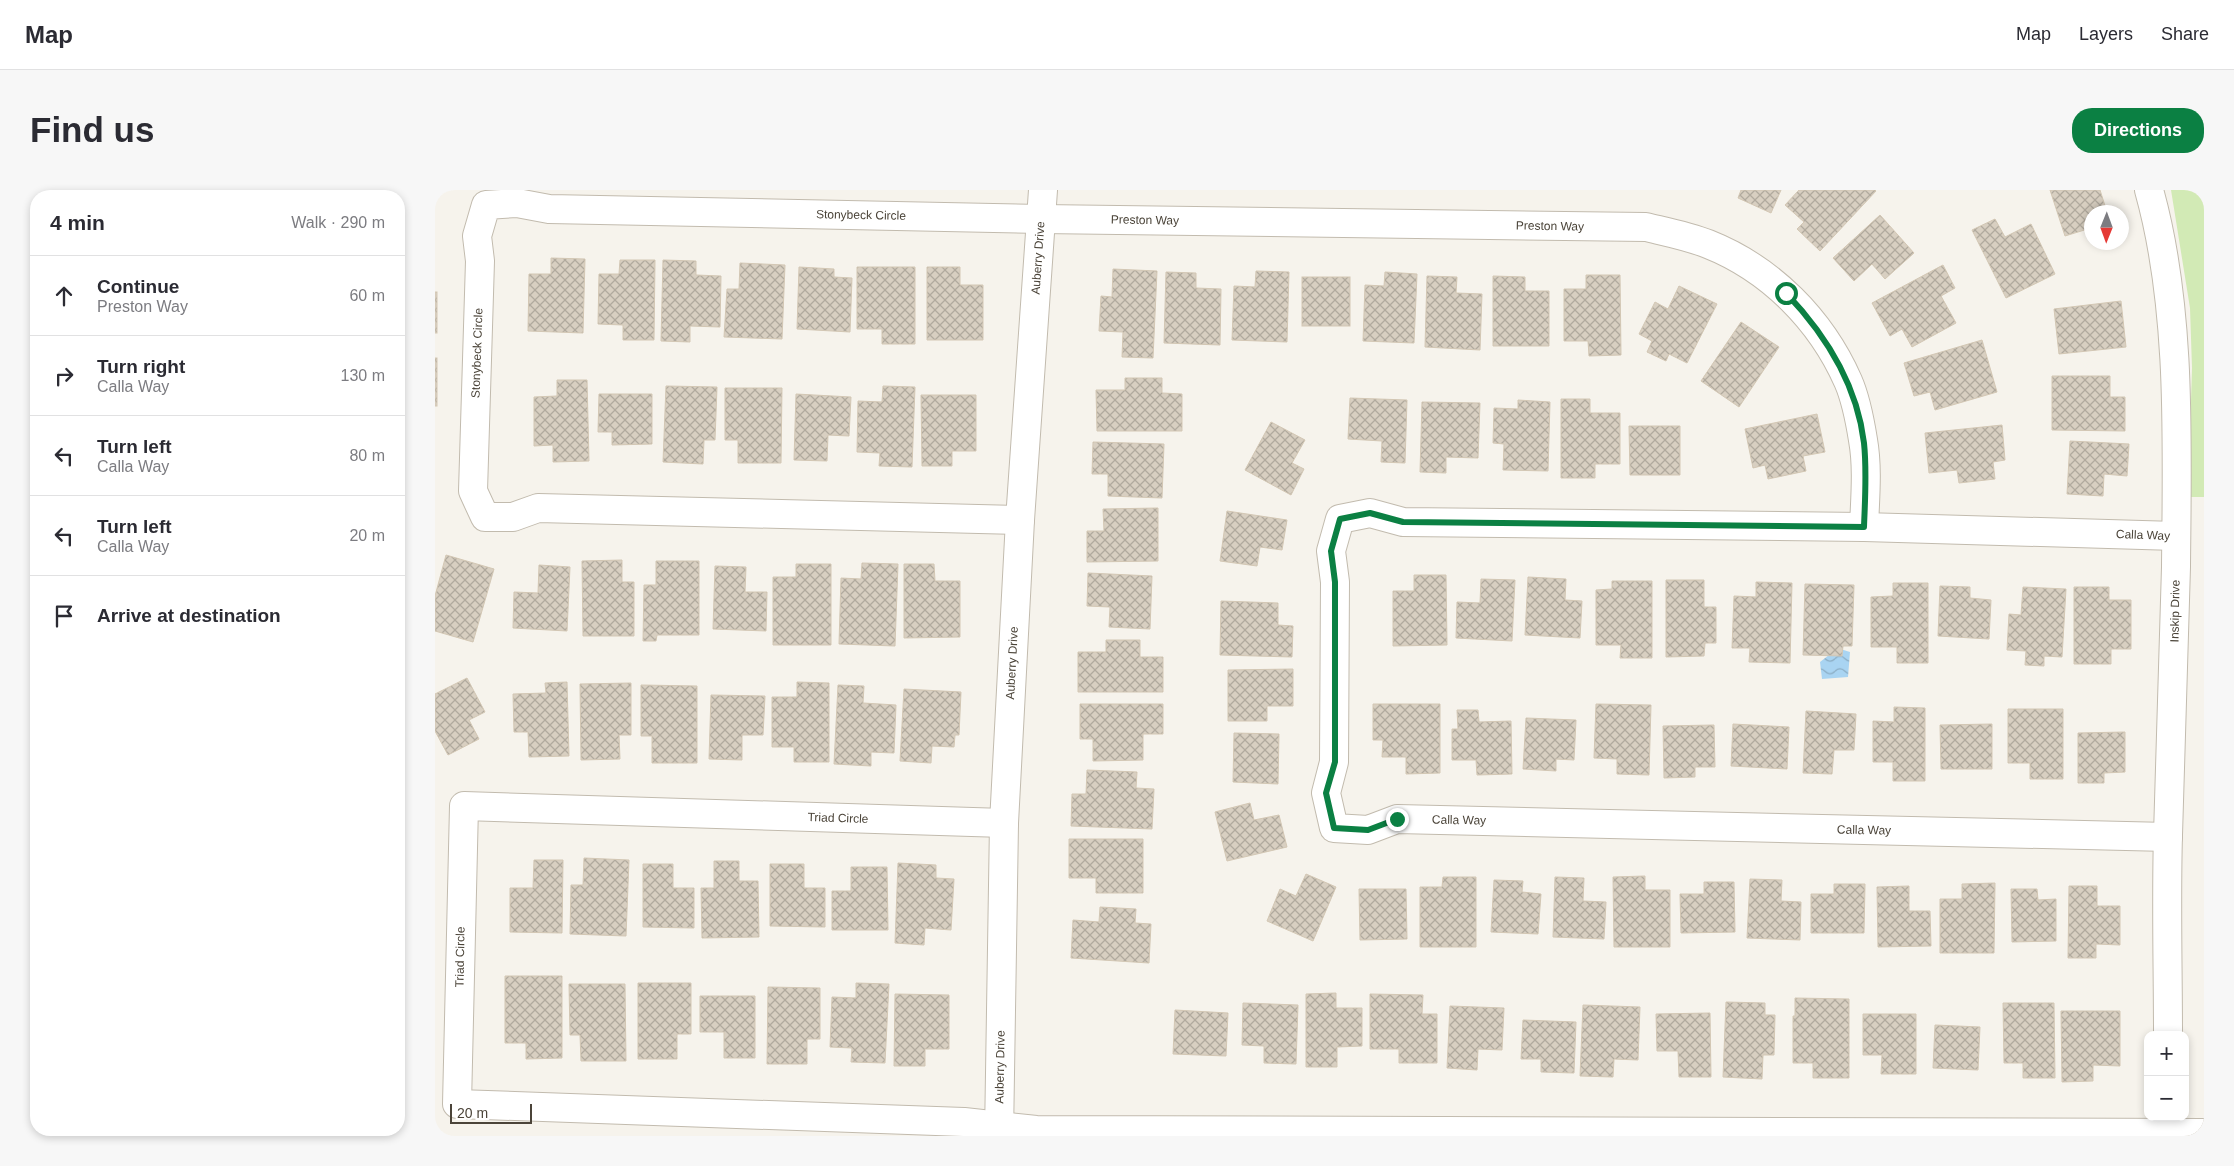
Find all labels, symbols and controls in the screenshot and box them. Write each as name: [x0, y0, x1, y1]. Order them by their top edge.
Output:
text: Map: [25, 21, 73, 48]
text: Map: [2016, 24, 2051, 44]
text: Layers: [2079, 24, 2133, 44]
text: Share: [2161, 24, 2209, 44]
button: Directions: [2072, 108, 2204, 153]
text: Find us: [30, 110, 154, 149]
north arrow: [2084, 205, 2129, 250]
street label: Stonybeck Circle: [816, 207, 906, 223]
text: 4 min: [50, 211, 105, 234]
street label: Preston Way: [1111, 212, 1179, 228]
text: Walk · 290 m: [291, 214, 385, 231]
street label: Preston Way: [1516, 218, 1584, 234]
street label: Auberry Drive: [1028, 221, 1048, 295]
text: Continue: [97, 276, 179, 297]
icon: ahead: [50, 282, 78, 310]
route start: [1775, 282, 1798, 305]
text: 60 m: [349, 287, 385, 304]
text: Preston Way: [97, 298, 188, 315]
street label: Stonybeck Circle: [468, 307, 486, 398]
text: Turn right: [97, 356, 185, 377]
icon: right: [50, 362, 78, 390]
text: 130 m: [341, 367, 385, 384]
text: Calla Way: [97, 378, 169, 395]
text: Turn left: [97, 436, 172, 457]
icon: left: [50, 442, 78, 470]
text: 80 m: [349, 447, 385, 464]
text: Calla Way: [97, 458, 169, 475]
text: Turn left: [97, 516, 172, 537]
icon: left: [50, 522, 78, 550]
text: 20 m: [349, 527, 385, 544]
street label: Calla Way: [2116, 527, 2170, 543]
text: Calla Way: [97, 538, 169, 555]
street label: Inskip Drive: [2167, 579, 2183, 642]
icon: arrive: [50, 602, 78, 630]
text: Arrive at destination: [97, 605, 281, 626]
street label: Auberry Drive: [1003, 626, 1021, 700]
route end: [1386, 808, 1409, 831]
street label: Triad Circle: [807, 810, 869, 826]
street label: Calla Way: [1432, 813, 1486, 827]
street label: Calla Way: [1837, 823, 1891, 837]
street label: Triad Circle: [452, 926, 468, 988]
street label: Auberry Drive: [992, 1030, 1008, 1104]
map controls: [2144, 1031, 2189, 1121]
button: +: [2144, 1031, 2189, 1076]
button: −: [2144, 1076, 2189, 1121]
scale bar: [450, 1101, 533, 1124]
text: 20 m: [457, 1105, 488, 1121]

